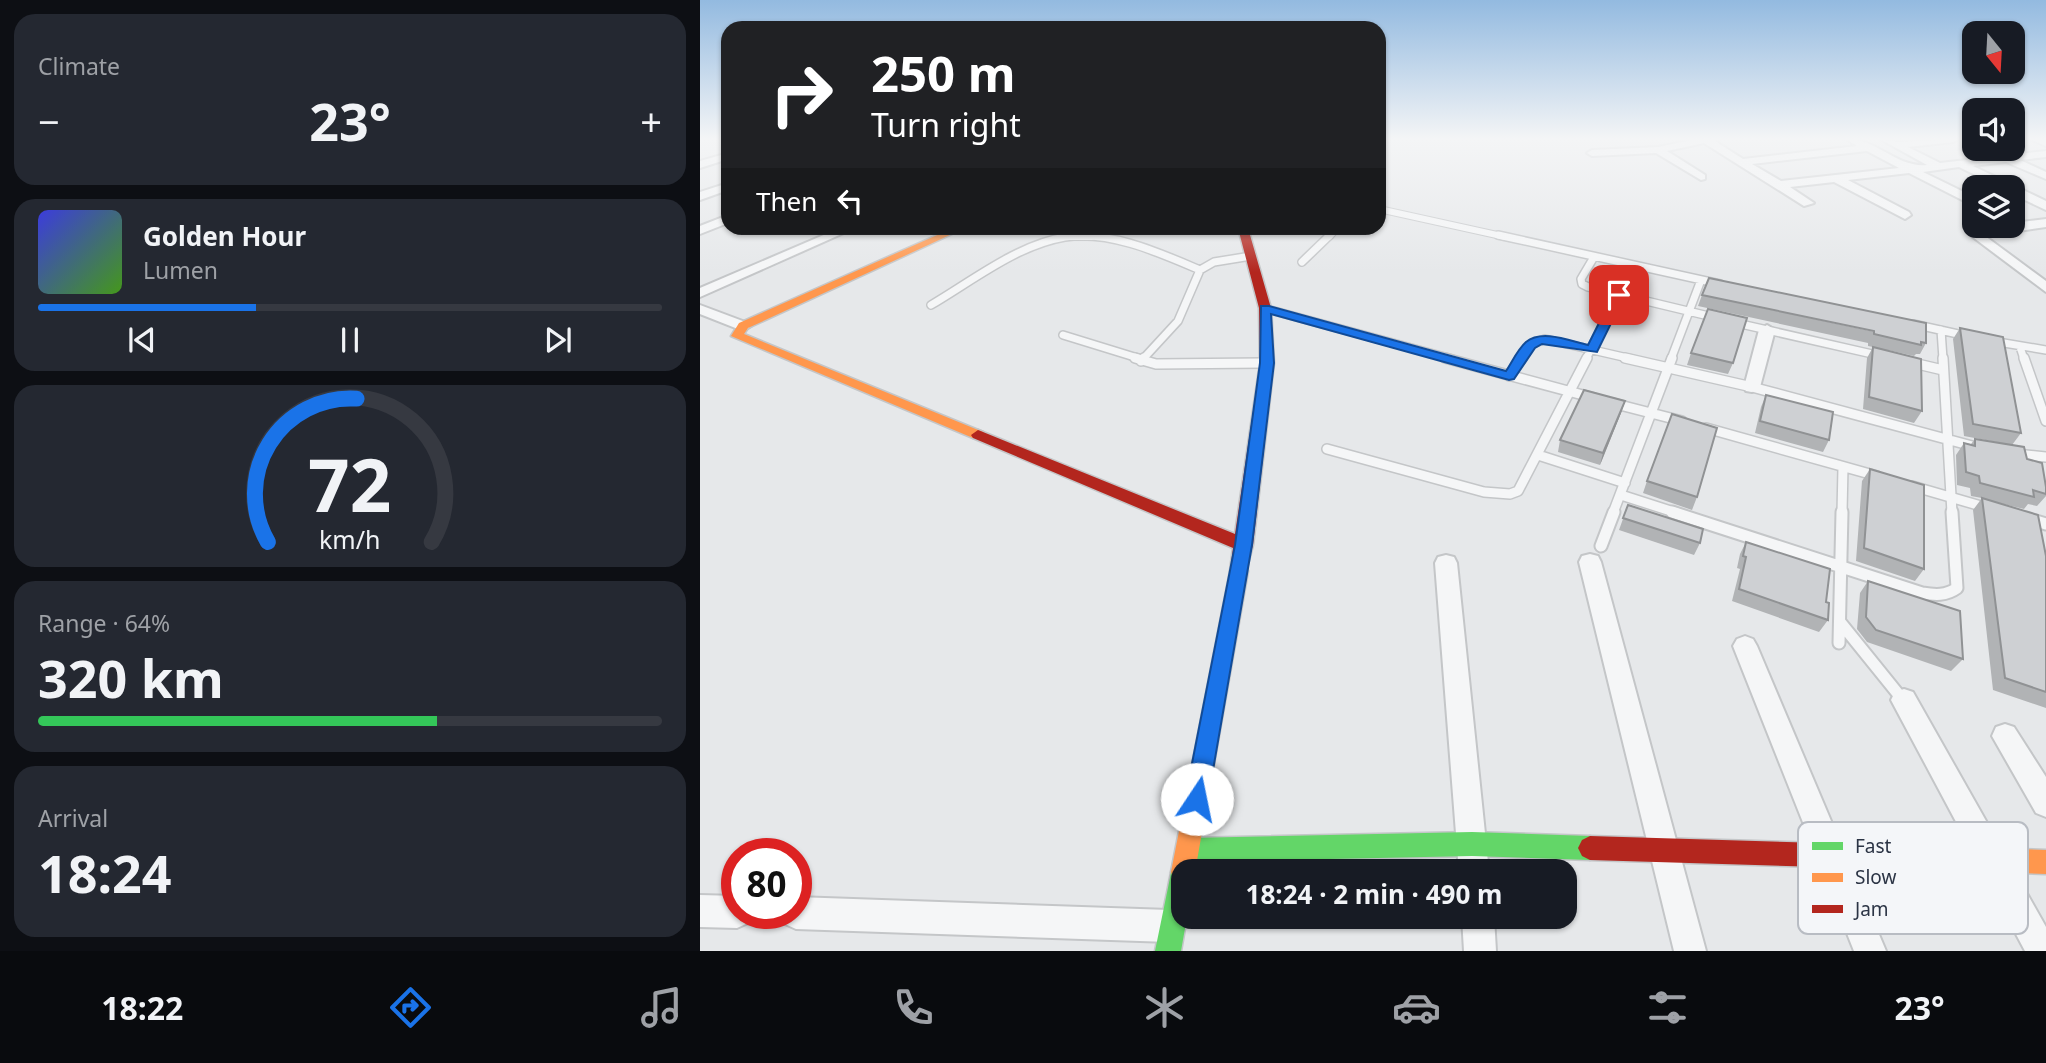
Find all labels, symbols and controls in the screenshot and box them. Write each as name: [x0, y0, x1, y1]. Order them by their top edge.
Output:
north arrow: [1962, 21, 2025, 84]
map controls: [1962, 21, 2025, 238]
text: 250 m: [871, 40, 1016, 106]
icon: right: [756, 49, 847, 140]
text: Climate: [38, 50, 120, 82]
text: 23°: [309, 85, 391, 156]
text: −: [38, 95, 60, 147]
text: +: [640, 95, 662, 147]
button: sound: [1962, 98, 2025, 161]
text: Turn right: [871, 103, 1021, 146]
button: layers: [1962, 175, 2025, 238]
icon: left: [831, 182, 869, 220]
text: Then: [756, 183, 817, 219]
text: Golden Hour: [143, 218, 306, 254]
text: Lumen: [143, 254, 218, 286]
pin: [1589, 265, 1649, 325]
icon: arrive: [1600, 276, 1638, 314]
icon: previous: [123, 321, 161, 359]
icon: pause: [331, 321, 369, 359]
icon: next: [539, 321, 577, 359]
text: 72: [308, 434, 392, 533]
text: km/h: [319, 521, 381, 555]
text: Range · 64%: [38, 607, 170, 639]
text: 320 km: [38, 642, 224, 713]
position arrow: [1160, 762, 1234, 836]
text: Arrival: [38, 802, 108, 834]
legend: [1798, 822, 2028, 934]
text: Fast: [1855, 833, 1892, 859]
text: 18:24: [38, 837, 172, 908]
speed limit sign: 80: [721, 838, 812, 929]
text: Slow: [1855, 864, 1896, 890]
text: 18:24 · 2 min · 490 m: [1246, 876, 1502, 912]
text: Jam: [1853, 896, 1889, 922]
icon: directions: [386, 983, 435, 1032]
icon: music: [637, 983, 686, 1032]
icon: phone: [889, 983, 938, 1032]
icon: climate: [1140, 983, 1189, 1032]
icon: car: [1392, 983, 1441, 1032]
icon: filters: [1643, 983, 1692, 1032]
text: 18:22: [101, 986, 183, 1029]
text: 23°: [1895, 986, 1945, 1029]

